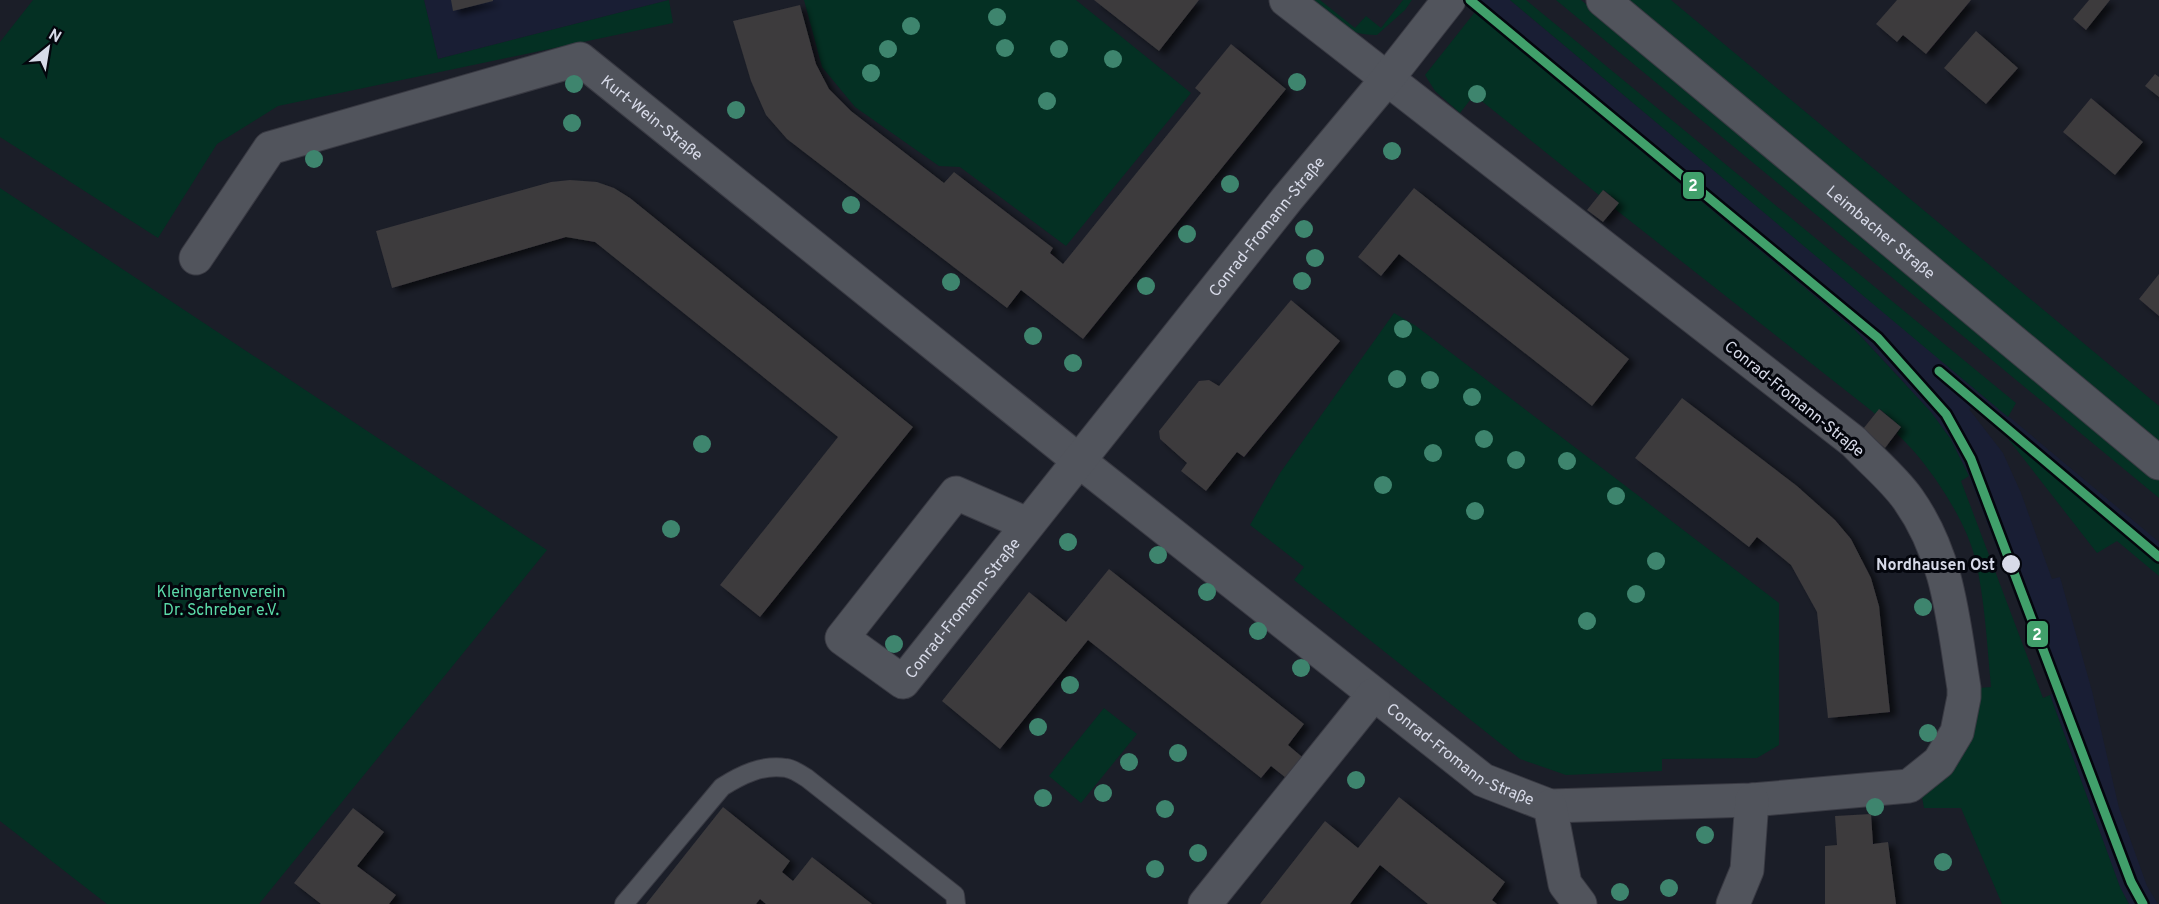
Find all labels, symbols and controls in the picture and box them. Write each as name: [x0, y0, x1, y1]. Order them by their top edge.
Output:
north arrow: [18, 18, 78, 78]
text: N: [45, 25, 64, 48]
street label: Kurt-Wein-Straße: [596, 72, 706, 166]
street label: Conrad-Fromann-Straße: [1205, 153, 1330, 301]
line badge: 2: [1682, 171, 1705, 200]
text: 2: [1688, 177, 1698, 197]
street label: Leimbacher Straße: [1821, 182, 1938, 284]
street label: Conrad-Fromann-Straße: [1720, 337, 1868, 462]
street label: Conrad-Fromann-Straße: [902, 535, 1026, 683]
marker: Nordhausen Ost: [2000, 553, 2022, 575]
place label: Nordhausen Ost: [1876, 556, 1995, 576]
park label: Kleingartenverein Dr. Schreber e.V.: [157, 583, 285, 621]
line badge: 2: [2026, 620, 2049, 648]
text: 2: [2032, 626, 2042, 646]
street label: Conrad-Fromann-Straße: [1382, 700, 1537, 811]

